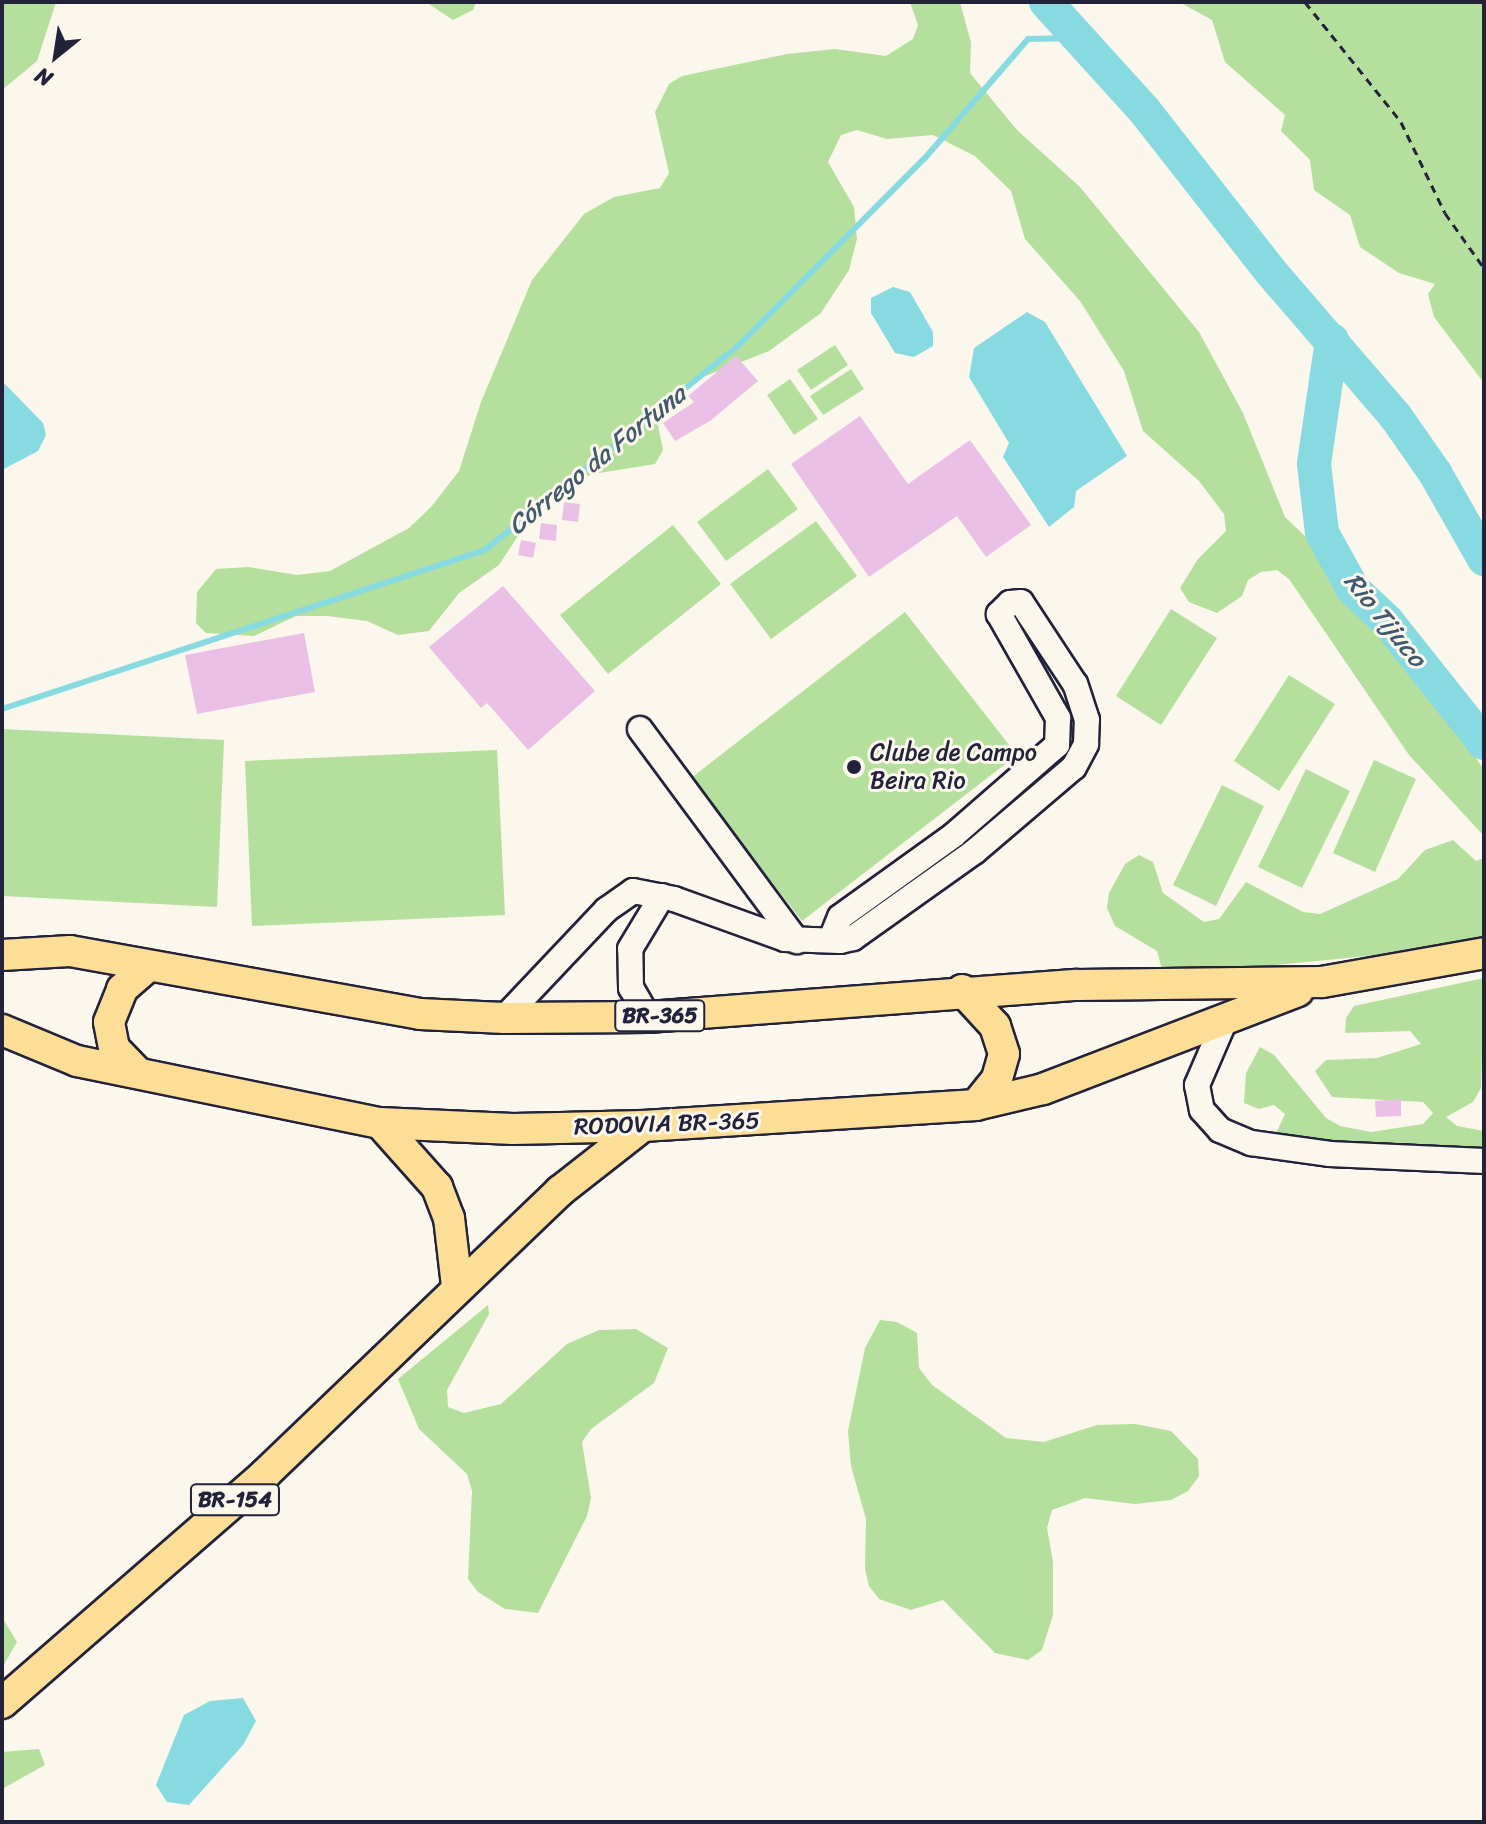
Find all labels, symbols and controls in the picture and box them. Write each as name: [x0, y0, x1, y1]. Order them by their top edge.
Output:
north arrow: [16, 16, 96, 96]
text: N: [27, 57, 60, 98]
water label: Córrego da Fortuna: [501, 378, 693, 542]
water label: Rio Tijuco: [1337, 566, 1433, 674]
place label: Clube de Campo Beira Rio: [870, 739, 1038, 795]
marker: Clube de Campo Beira Rio: [845, 758, 863, 776]
road number: BR-365: [614, 998, 706, 1034]
street label: RODOVIA BR-365: [574, 1106, 760, 1142]
road number: BR-154: [189, 1482, 281, 1518]

